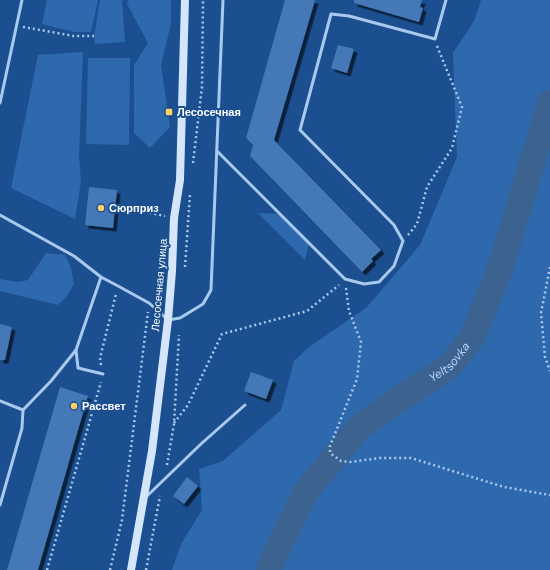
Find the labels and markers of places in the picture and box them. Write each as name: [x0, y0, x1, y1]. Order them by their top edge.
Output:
place label: Лесосечная: [177, 105, 241, 119]
marker: Лесосечная: [164, 107, 174, 117]
place label: Сюрприз: [109, 201, 159, 215]
marker: Сюрприз: [96, 203, 106, 213]
place label: Рассвет: [82, 399, 126, 413]
marker: Рассвет: [69, 401, 79, 411]

